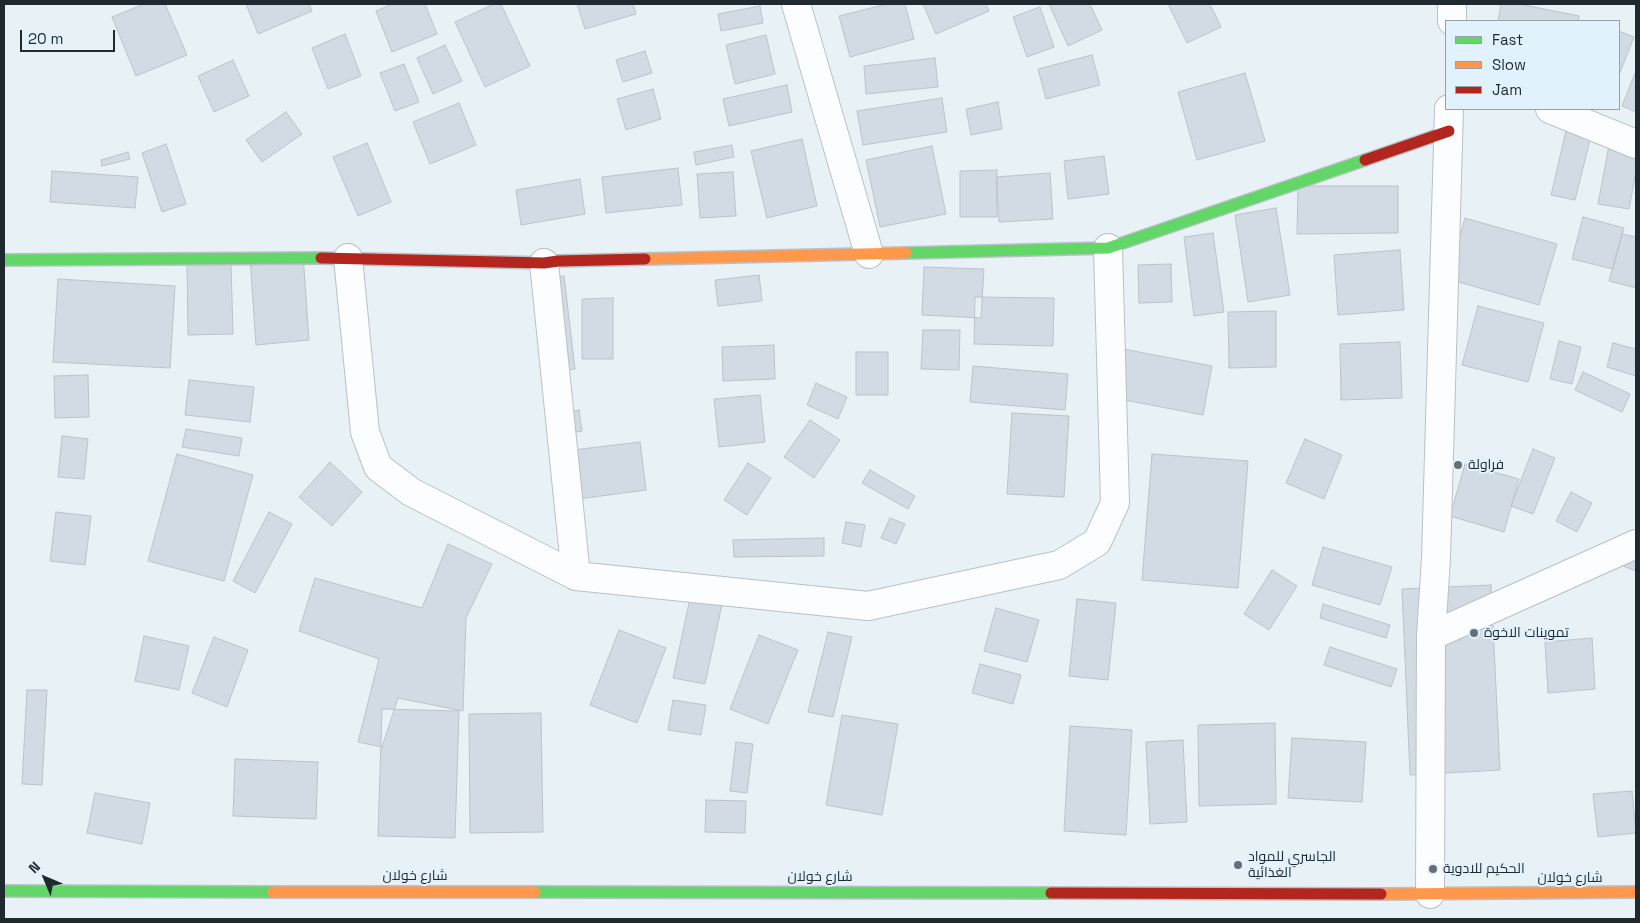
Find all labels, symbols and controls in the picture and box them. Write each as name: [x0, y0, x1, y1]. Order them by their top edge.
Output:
scale bar: [22, 20, 118, 52]
legend: [1445, 20, 1620, 110]
text: 20 m: [28, 29, 63, 48]
text: Fast: [1492, 30, 1523, 49]
text: Slow: [1492, 55, 1526, 74]
text: Jam: [1492, 80, 1522, 99]
place label: فراولة: [1468, 457, 1504, 473]
marker: فراولة: [1452, 459, 1464, 471]
place label: تموينات الاخوة: [1484, 625, 1569, 641]
marker: تموينات الاخوة: [1468, 627, 1480, 639]
place label: الجاسري للمواد الغذائية: [1248, 849, 1336, 882]
north arrow: [20, 853, 70, 903]
text: N: [25, 858, 44, 877]
marker: الجاسري للمواد الغذائية: [1232, 859, 1244, 871]
place label: الحكيم للادوية: [1443, 861, 1525, 877]
marker: الحكيم للادوية: [1427, 863, 1439, 875]
street label: شارع خولان: [383, 868, 447, 884]
street label: شارع خولان: [788, 869, 852, 885]
street label: شارع خولان: [1538, 870, 1602, 886]

